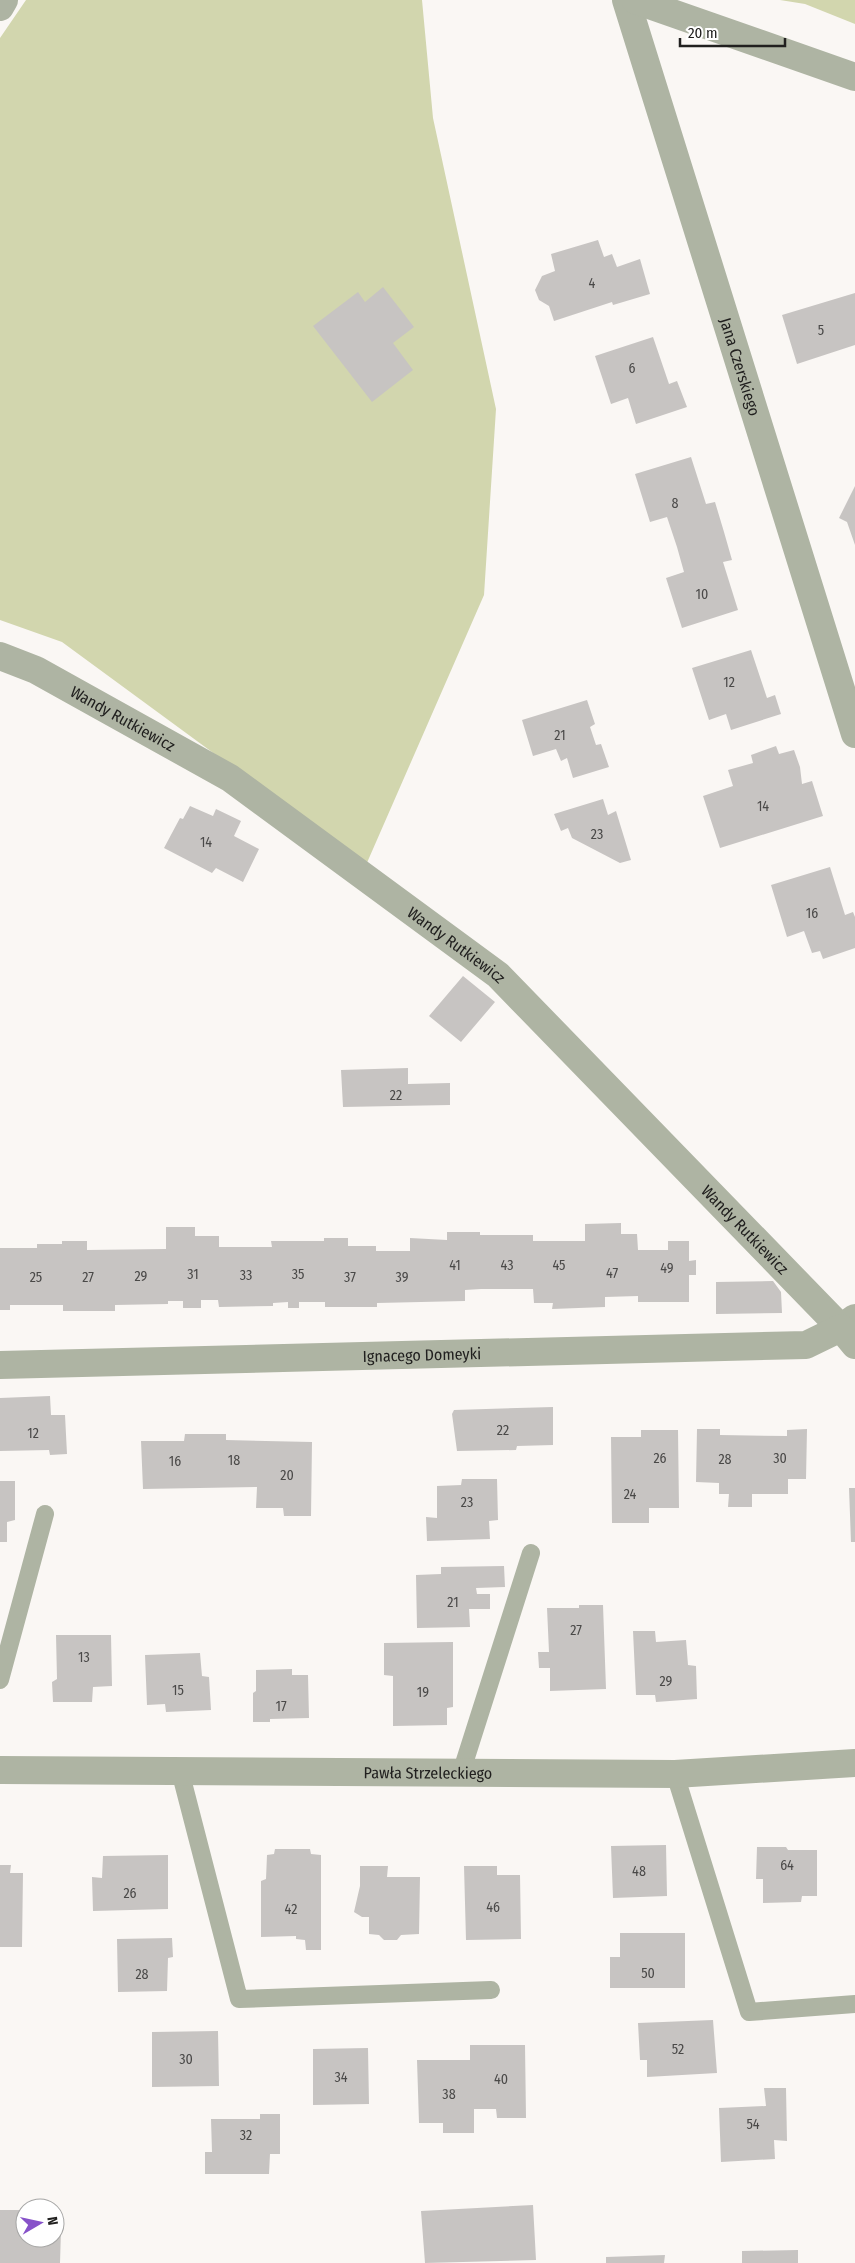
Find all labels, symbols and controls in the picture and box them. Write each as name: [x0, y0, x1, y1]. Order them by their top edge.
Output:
scale bar: [680, 15, 785, 47]
text: 20 m: [688, 24, 718, 42]
house number: 4: [589, 275, 596, 292]
street label: Jana Czerskiego: [716, 315, 764, 418]
house number: 5: [818, 322, 824, 339]
house number: 6: [629, 360, 636, 377]
house number: 8: [672, 495, 679, 512]
house number: 10: [696, 586, 708, 603]
house number: 12: [723, 674, 735, 691]
street label: Wandy Rutkiewicz: [67, 682, 178, 755]
house number: 21: [554, 727, 566, 744]
house number: 14: [757, 798, 769, 815]
house number: 23: [591, 826, 603, 843]
house number: 14: [200, 834, 212, 851]
street label: Wandy Rutkiewicz: [404, 903, 509, 987]
house number: 16: [806, 905, 818, 922]
house number: 22: [390, 1087, 402, 1104]
street label: Wandy Rutkiewicz: [697, 1181, 792, 1278]
house number: 41: [449, 1257, 461, 1274]
house number: 43: [501, 1257, 513, 1274]
house number: 45: [552, 1257, 566, 1274]
house number: 49: [660, 1260, 674, 1277]
house number: 47: [606, 1265, 618, 1282]
house number: 31: [187, 1266, 199, 1283]
house number: 35: [292, 1266, 304, 1283]
house number: 33: [240, 1267, 252, 1284]
house number: 29: [135, 1268, 148, 1285]
house number: 25: [30, 1269, 42, 1286]
house number: 27: [82, 1269, 94, 1286]
house number: 37: [344, 1269, 356, 1286]
house number: 39: [396, 1269, 409, 1286]
street label: Ignacego Domeyki: [362, 1344, 481, 1366]
house number: 22: [497, 1422, 509, 1439]
house number: 12: [27, 1425, 39, 1442]
house number: 26: [653, 1450, 667, 1467]
house number: 30: [773, 1450, 787, 1467]
house number: 28: [718, 1451, 732, 1468]
house number: 18: [228, 1452, 240, 1469]
house number: 16: [169, 1453, 181, 1470]
house number: 20: [280, 1467, 294, 1484]
house number: 24: [624, 1486, 637, 1503]
house number: 23: [461, 1494, 473, 1511]
house number: 21: [447, 1594, 459, 1611]
house number: 27: [570, 1622, 582, 1639]
house number: 13: [78, 1649, 90, 1666]
house number: 29: [660, 1673, 673, 1690]
house number: 15: [172, 1682, 184, 1699]
house number: 19: [417, 1684, 429, 1701]
house number: 17: [275, 1698, 287, 1715]
street label: Pawła Strzeleckiego: [364, 1763, 492, 1783]
house number: 64: [780, 1857, 794, 1874]
house number: 48: [632, 1863, 646, 1880]
house number: 26: [123, 1885, 137, 1902]
house number: 46: [486, 1899, 500, 1916]
house number: 42: [285, 1901, 297, 1918]
house number: 50: [641, 1965, 655, 1982]
house number: 28: [135, 1966, 149, 1983]
house number: 52: [672, 2041, 684, 2058]
house number: 30: [179, 2051, 193, 2068]
house number: 34: [334, 2069, 348, 2086]
house number: 40: [494, 2071, 508, 2088]
house number: 38: [442, 2086, 456, 2103]
house number: 54: [746, 2116, 760, 2133]
house number: 32: [240, 2127, 252, 2144]
north arrow: [15, 2198, 65, 2248]
text: N: [43, 2216, 61, 2227]

